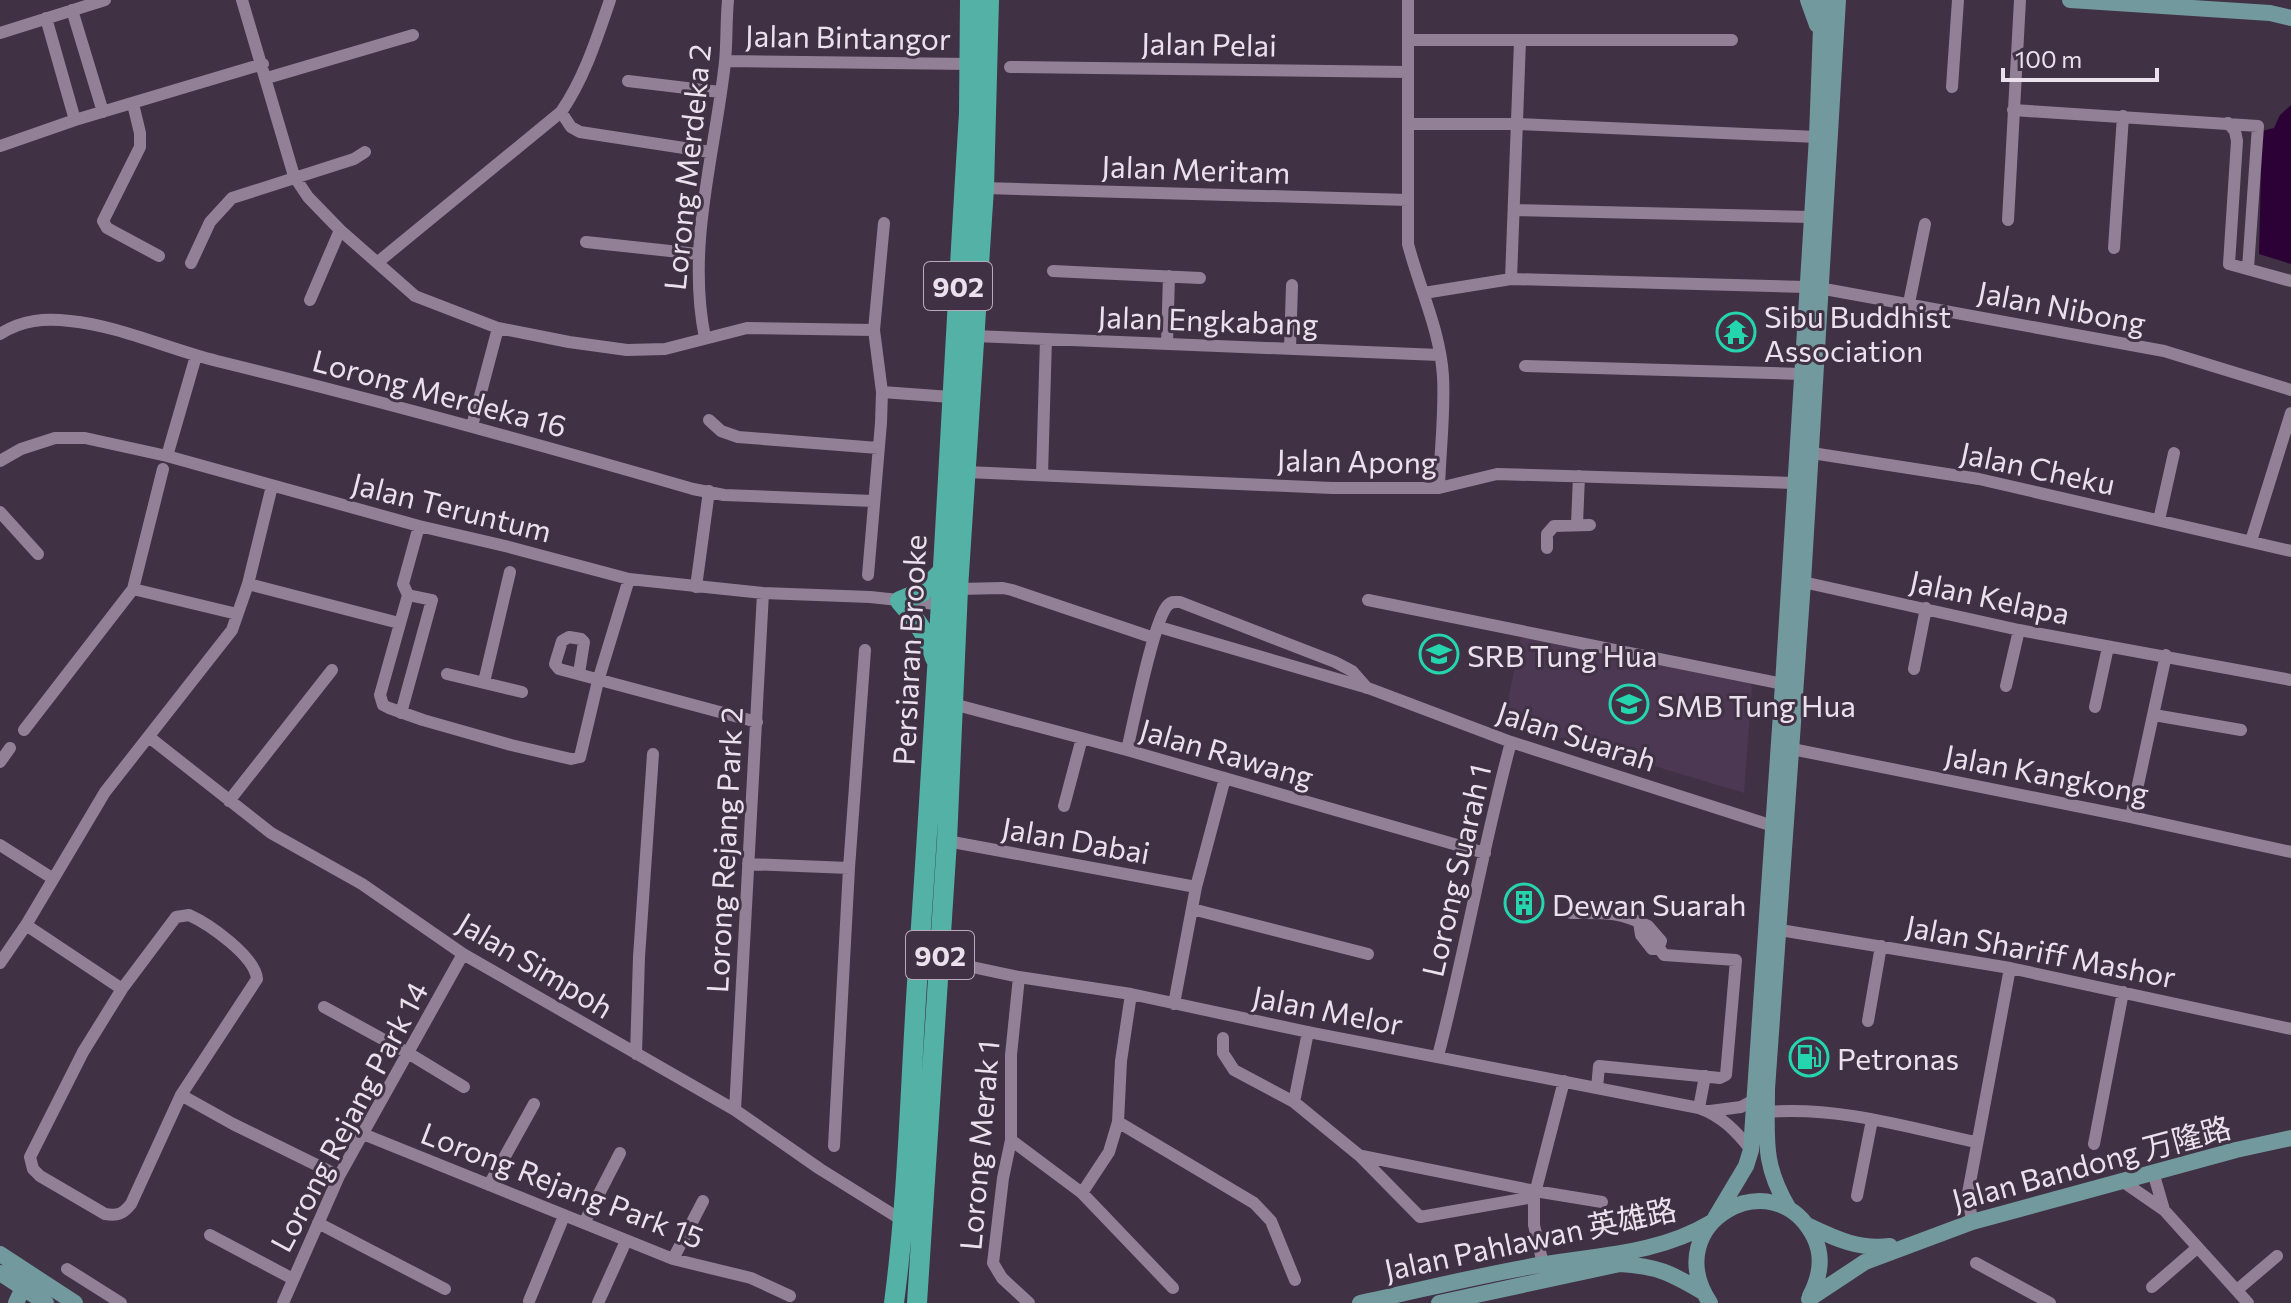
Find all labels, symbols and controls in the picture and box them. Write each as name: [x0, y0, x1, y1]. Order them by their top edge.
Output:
street label: Jalan Bintangor: [745, 16, 951, 56]
street label: Jalan Pelai: [1141, 23, 1277, 63]
scale bar: [2003, 32, 2157, 82]
street label: Lorong Merdeka 2: [655, 42, 717, 292]
text: 100 m: [2015, 44, 2082, 73]
street label: Jalan Meritam: [1101, 146, 1291, 190]
road number: 902: [924, 262, 992, 310]
street label: Jalan Nibong: [1975, 272, 2149, 340]
street label: Jalan Engkabang: [1097, 297, 1319, 341]
place label: Sibu Buddhist Association: [1764, 297, 1951, 368]
temple icon: Sibu Buddhist Association: [1715, 311, 1757, 353]
street label: Lorong Merdeka 16: [309, 340, 571, 444]
street label: Jalan Cheku: [1957, 433, 2119, 501]
street label: Jalan Apong: [1276, 440, 1438, 480]
street label: Jalan Teruntum: [348, 463, 556, 549]
street label: Persiaran Brooke: [883, 534, 933, 766]
street label: Jalan Kelapa: [1907, 561, 2073, 631]
school or university icon: SRB Tung Hua: [1418, 633, 1460, 675]
place label: SRB Tung Hua: [1467, 636, 1657, 673]
school or university icon: SMB Tung Hua: [1608, 683, 1650, 725]
place label: SMB Tung Hua: [1657, 686, 1856, 723]
street label: Jalan Suarah: [1493, 692, 1661, 778]
street label: Lorong Rejang Park 2: [697, 706, 749, 994]
street label: Jalan Rawang: [1136, 710, 1318, 794]
street label: Jalan Kangkong: [1942, 735, 2152, 811]
street label: Lorong Suarah 1: [1413, 760, 1497, 980]
street label: Jalan Dabai: [999, 808, 1153, 870]
building icon: Dewan Suarah: [1503, 882, 1545, 924]
place label: Dewan Suarah: [1552, 885, 1746, 922]
street label: Jalan Simpoh: [451, 903, 621, 1025]
street label: Jalan Shariff Mashor: [1903, 906, 2179, 994]
road number: 902: [906, 931, 974, 979]
street label: Lorong Rejang Park 14: [261, 975, 435, 1257]
street label: Jalan Melor: [1250, 976, 1406, 1042]
fuel station icon: Petronas: [1788, 1036, 1830, 1078]
street label: Lorong Merak 1: [950, 1039, 1006, 1251]
place label: Petronas: [1837, 1039, 1959, 1076]
street label: Jalan Bandong 万隆路: [1947, 1107, 2235, 1217]
street label: Lorong Rejang Park 15: [416, 1113, 710, 1255]
street label: Jalan Pahlawan 英雄路: [1381, 1189, 1679, 1287]

